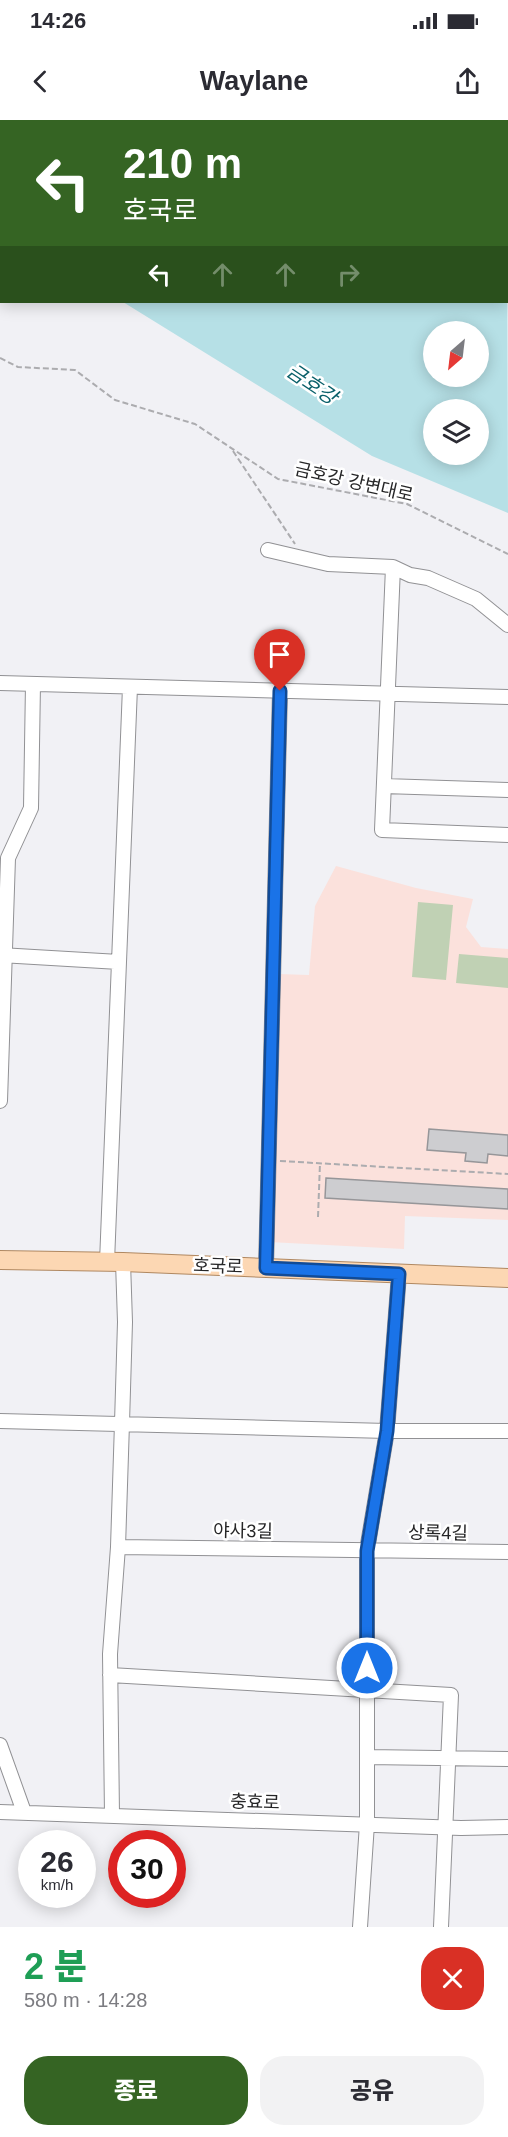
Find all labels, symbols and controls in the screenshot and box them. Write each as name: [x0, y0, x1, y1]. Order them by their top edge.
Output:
text: 14:26: [30, 8, 86, 33]
icon: back: [24, 65, 57, 98]
icon: share: [451, 65, 484, 98]
text: Waylane: [200, 66, 308, 96]
text: 210 m: [123, 140, 242, 187]
icon: left: [24, 144, 102, 222]
text: 호국로: [123, 196, 198, 226]
icon: left: [143, 258, 176, 291]
icon: ahead: [206, 258, 239, 291]
icon: ahead: [269, 258, 302, 291]
icon: right: [332, 258, 365, 291]
north arrow: [423, 321, 489, 387]
map controls: [423, 321, 489, 465]
water label: 금호강: [283, 359, 343, 410]
button: layers: [423, 399, 489, 465]
street label: 금호강 강변대로: [293, 459, 415, 505]
pin: [254, 629, 305, 691]
icon: arrive: [263, 638, 296, 671]
street label: 호국로: [193, 1255, 243, 1277]
street label: 야사3길: [213, 1520, 273, 1542]
street label: 상록4길: [408, 1522, 468, 1544]
position arrow: [335, 1636, 399, 1700]
street label: 충효로: [230, 1791, 280, 1813]
speed limit sign: 30: [108, 1830, 186, 1908]
text: 26: [40, 1845, 74, 1878]
text: km/h: [41, 1876, 73, 1893]
text: 2 분: [24, 1946, 87, 1987]
button: close: [421, 1947, 484, 2010]
text: 580 m · 14:28: [24, 1989, 147, 2011]
button: 종료: [24, 2056, 248, 2125]
button: 공유: [260, 2056, 484, 2125]

